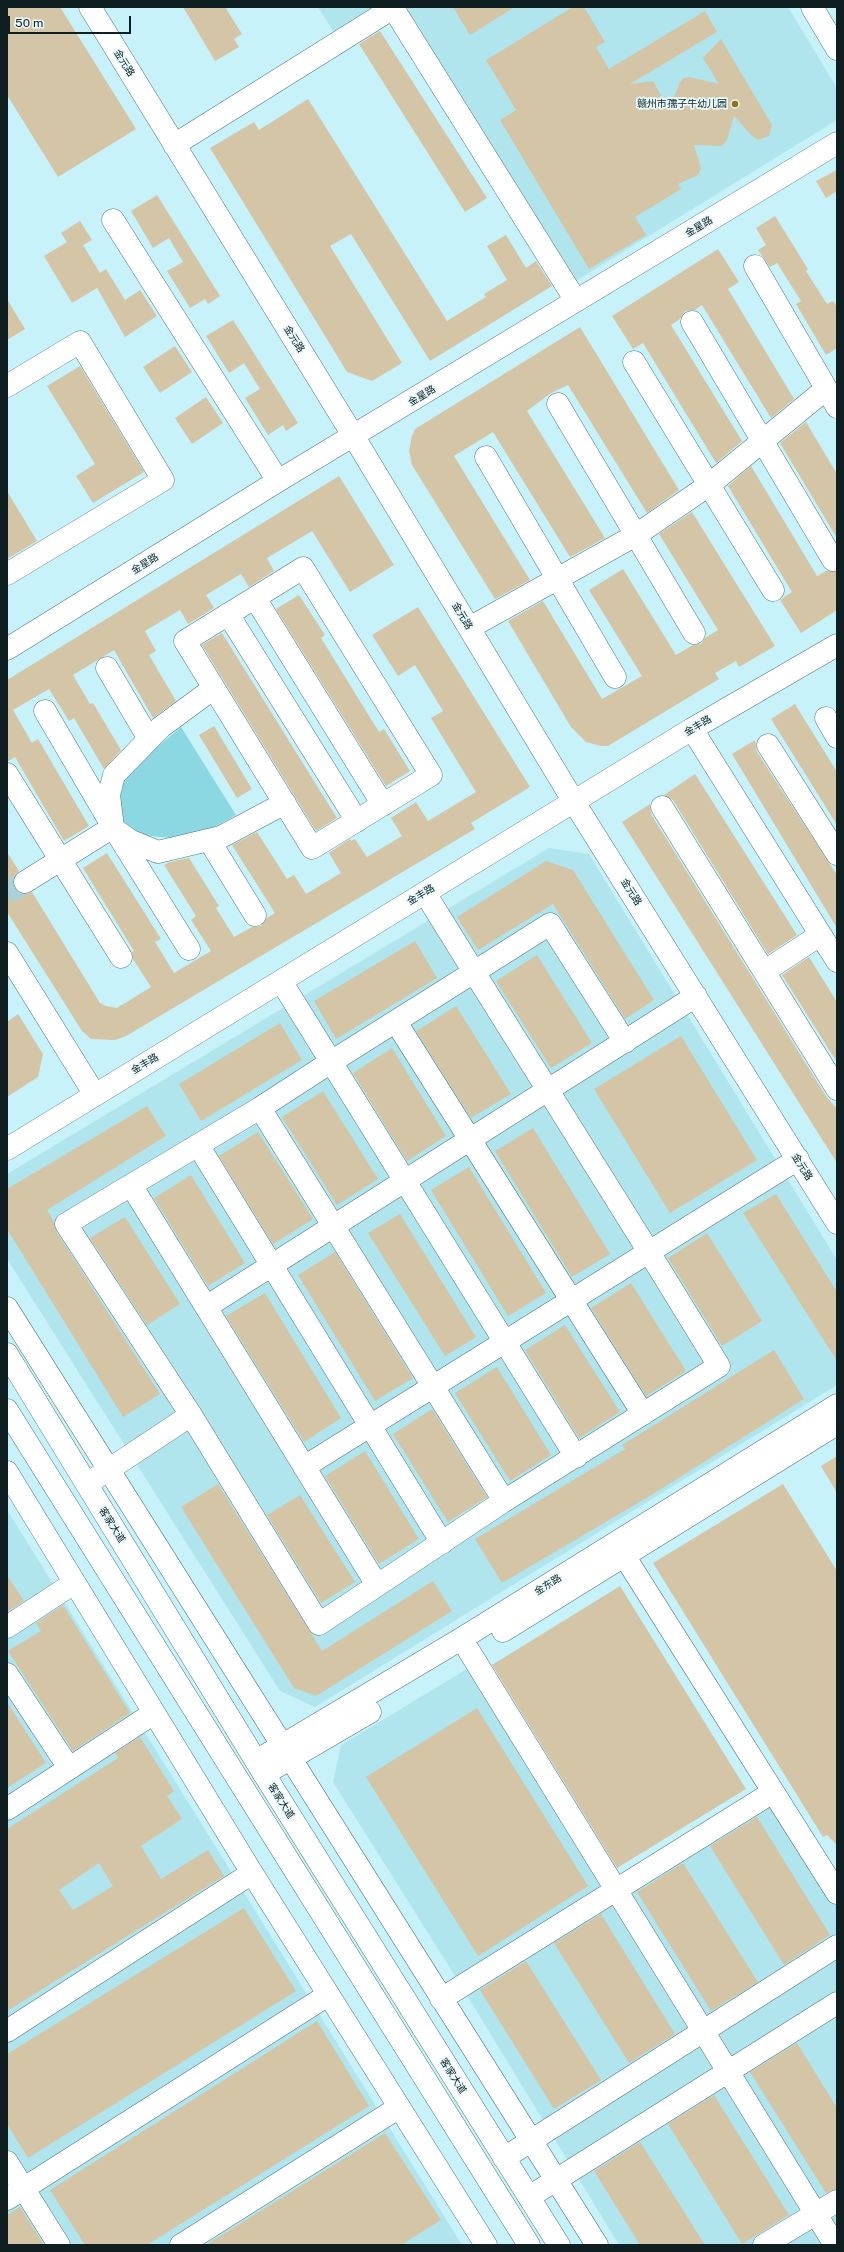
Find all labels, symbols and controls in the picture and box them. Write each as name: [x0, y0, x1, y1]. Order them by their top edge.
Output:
scale bar: [10, 8, 133, 34]
text: 50 m: [15, 16, 43, 30]
street label: 金元路: [111, 47, 137, 79]
place label: 赣州市孺子牛幼儿园: [637, 98, 727, 110]
marker: 赣州市孺子牛幼儿园: [730, 99, 740, 109]
street label: 金星路: [683, 214, 715, 240]
street label: 金元路: [281, 323, 307, 355]
street label: 金星路: [406, 383, 438, 409]
street label: 金星路: [129, 551, 161, 577]
street label: 金元路: [449, 600, 475, 632]
street label: 金丰路: [682, 713, 714, 739]
street label: 金元路: [618, 876, 644, 908]
street label: 金丰路: [405, 882, 437, 908]
street label: 金丰路: [129, 1051, 161, 1077]
street label: 金元路: [789, 1151, 815, 1183]
street label: 客家大道: [96, 1505, 128, 1545]
street label: 金东路: [532, 1572, 564, 1598]
street label: 客家大道: [265, 1781, 297, 1821]
street label: 客家大道: [437, 2056, 469, 2096]

